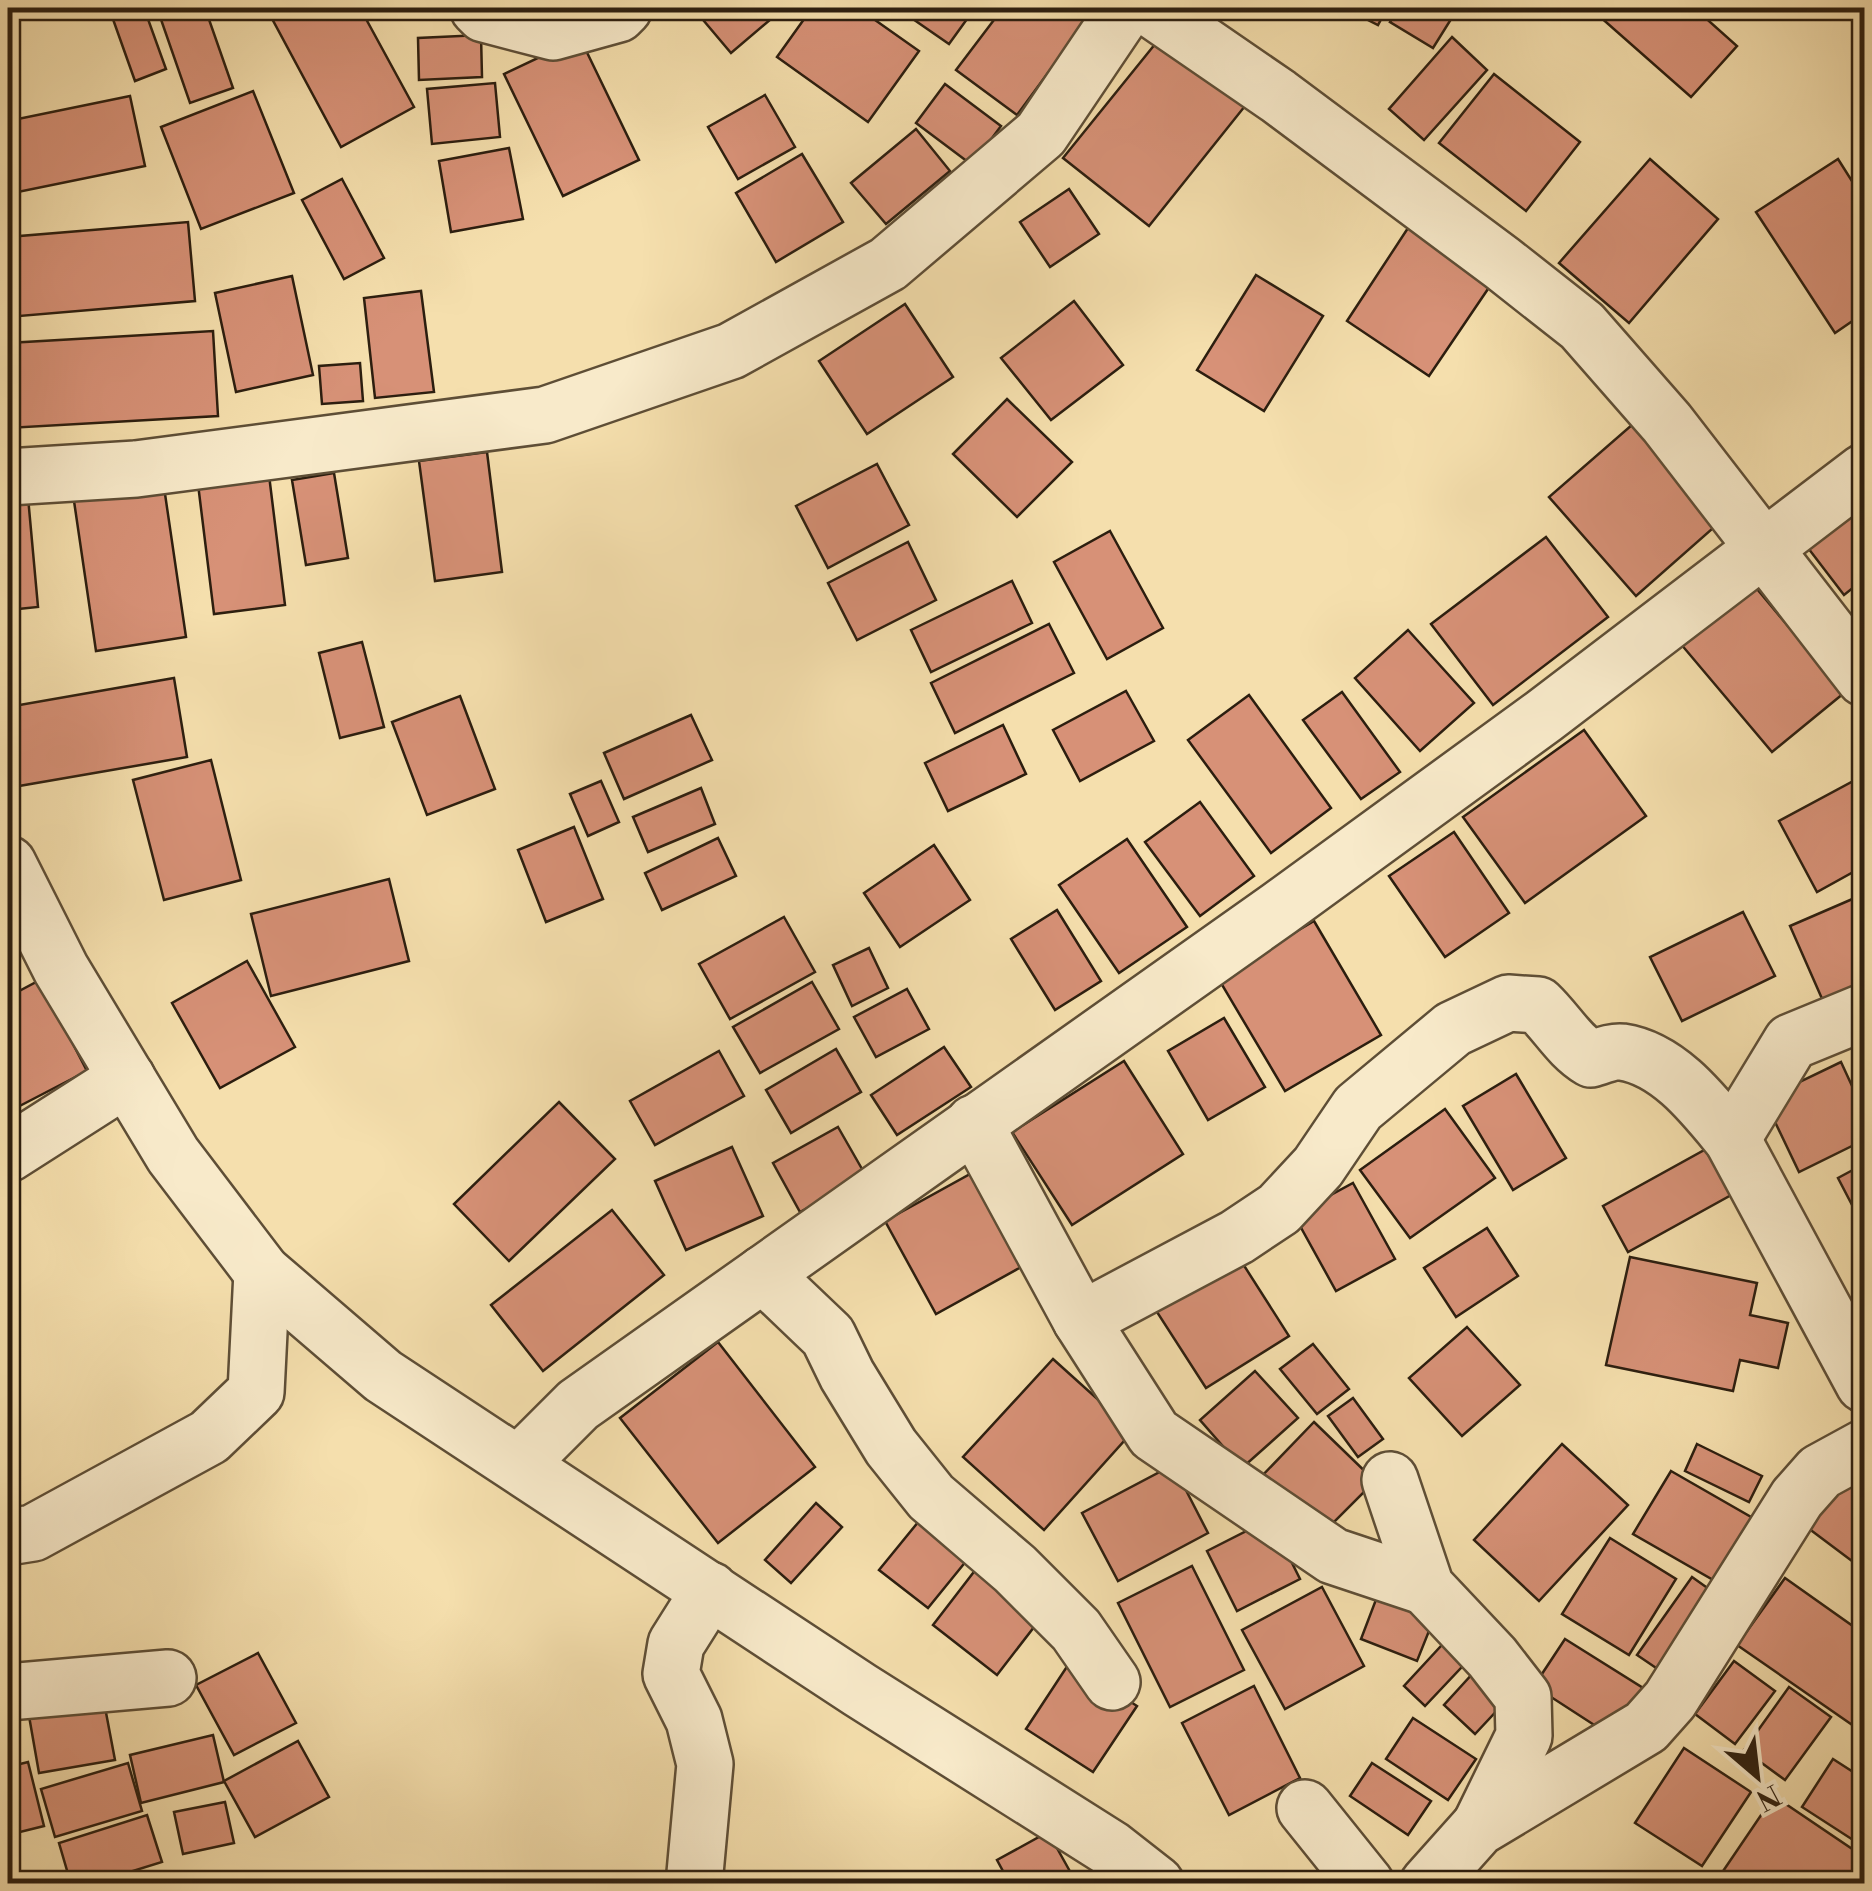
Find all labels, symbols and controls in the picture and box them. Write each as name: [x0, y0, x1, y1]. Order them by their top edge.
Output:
north arrow: [1707, 1726, 1807, 1826]
text: N: [1750, 1776, 1786, 1817]

